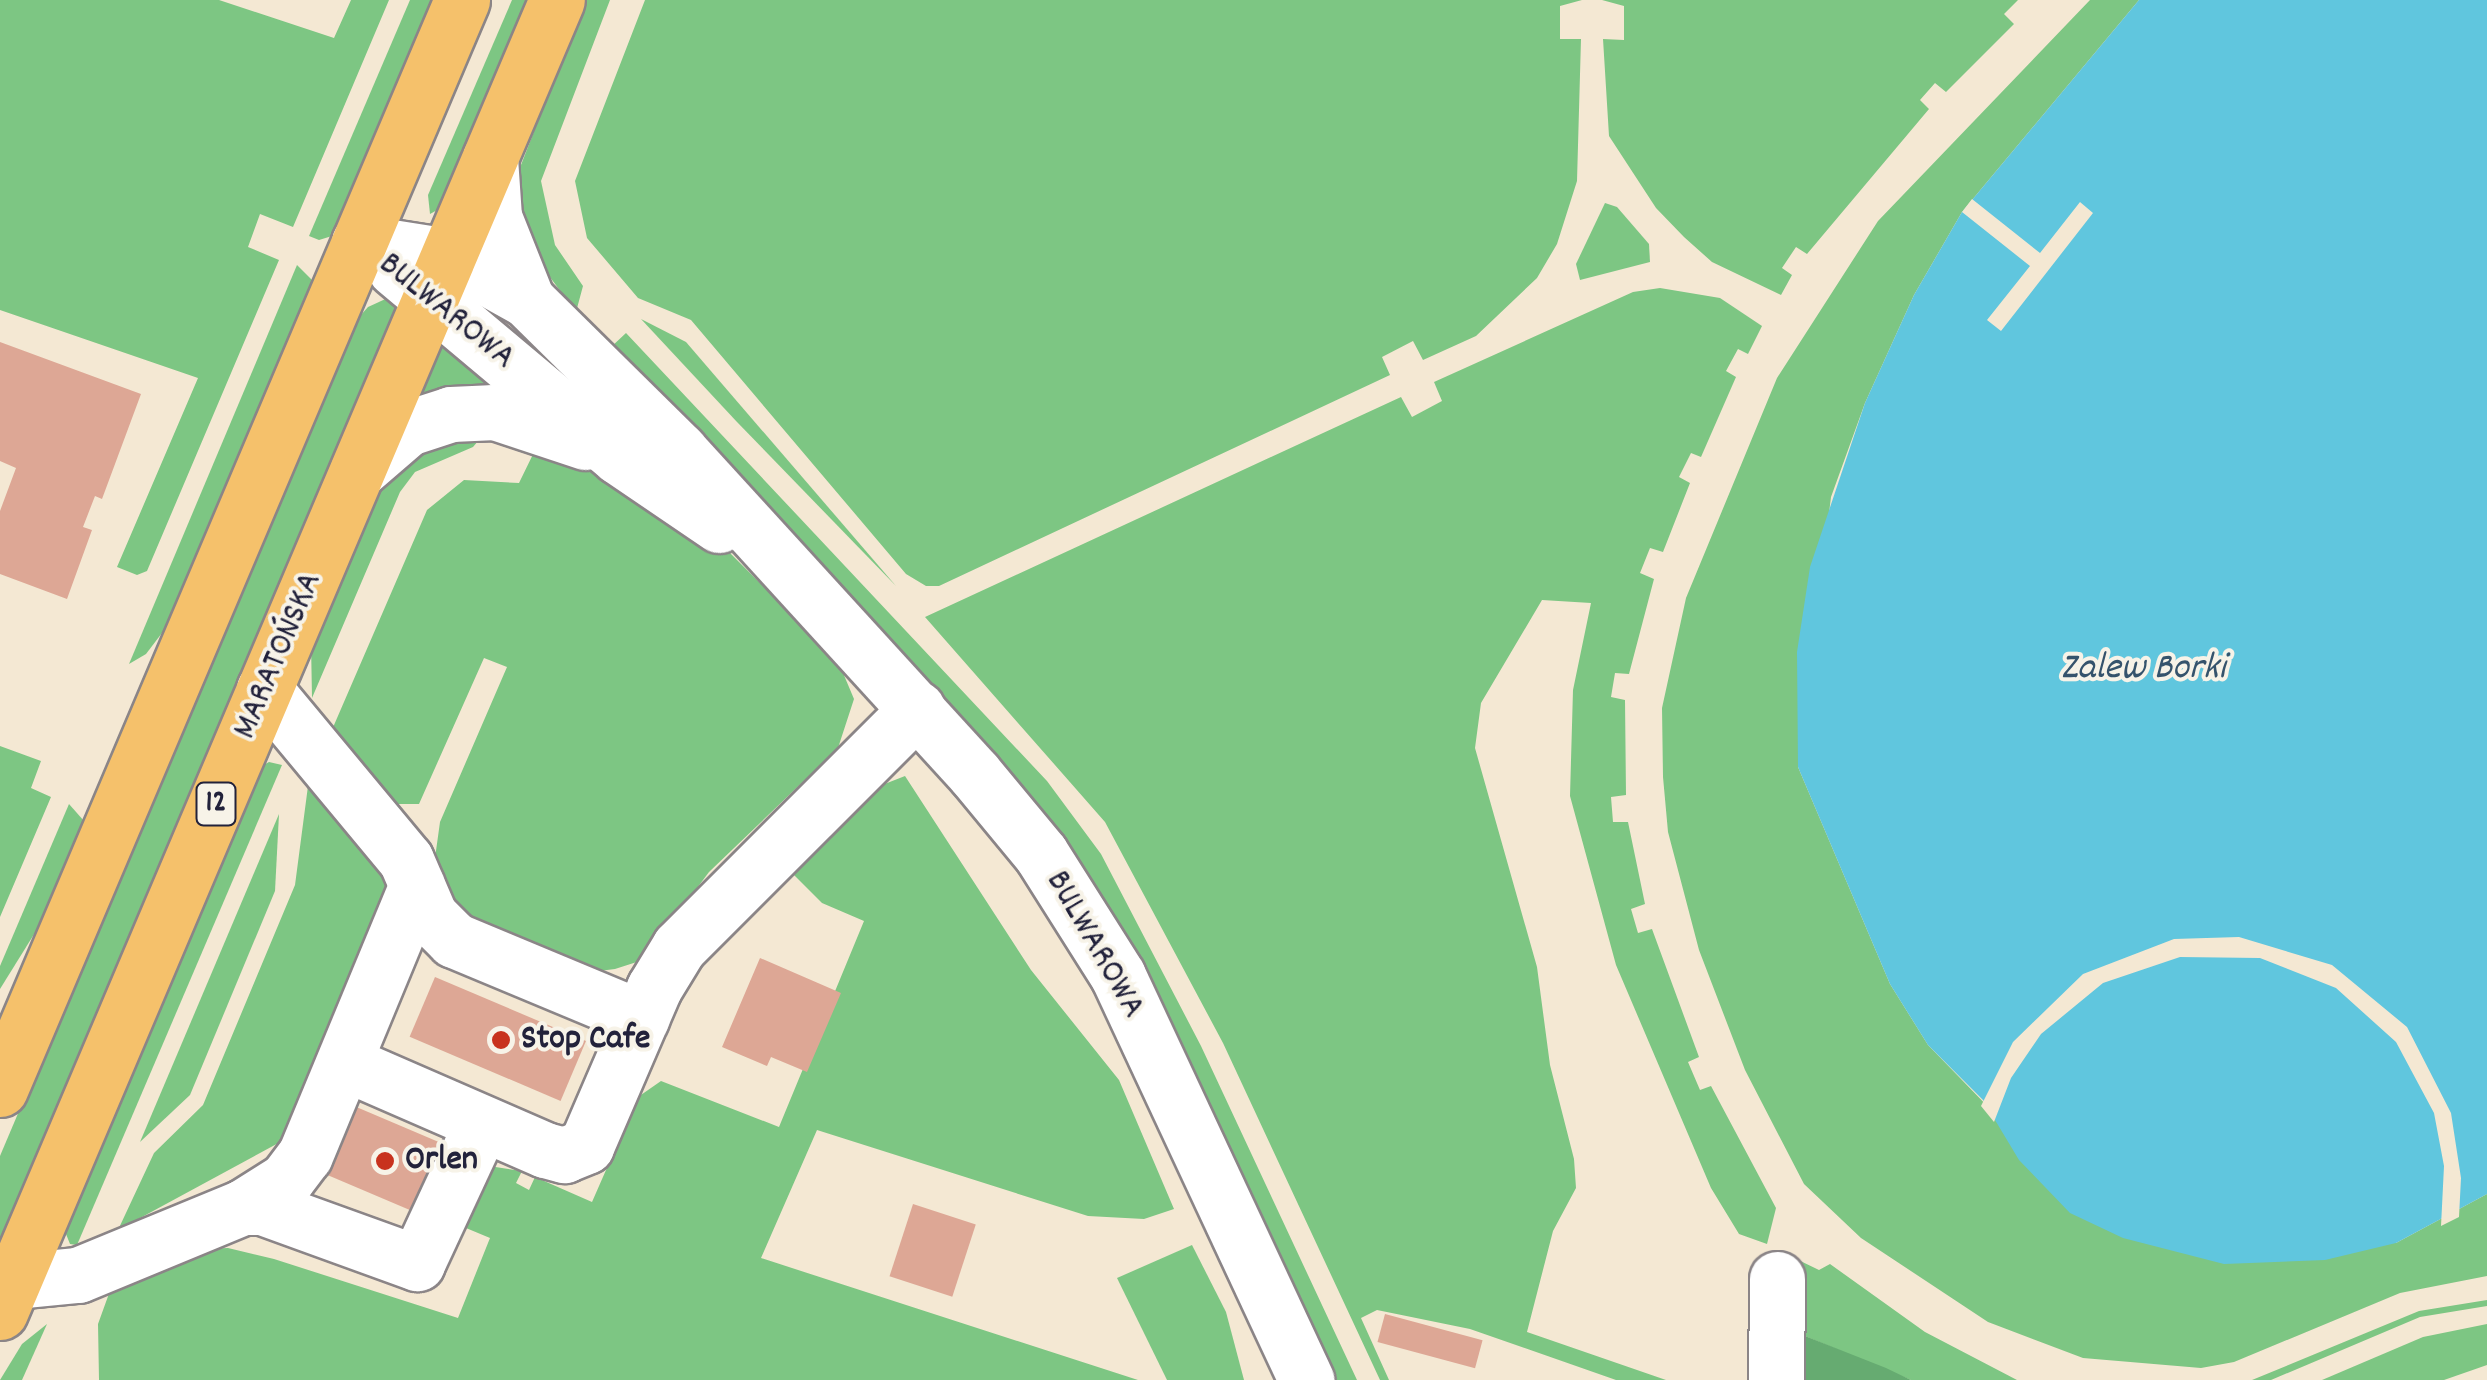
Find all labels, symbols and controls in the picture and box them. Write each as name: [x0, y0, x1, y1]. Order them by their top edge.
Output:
street label: BULWAROWA: [369, 244, 523, 380]
street label: MARATOŃSKA: [225, 566, 333, 746]
water label: Zalew Borki: [2060, 647, 2226, 693]
road number: 12: [194, 777, 238, 831]
street label: BULWAROWA: [1035, 864, 1153, 1026]
place label: Stop Cafe: [521, 1019, 650, 1061]
marker: Stop Cafe: [490, 1029, 512, 1051]
place label: Orlen: [405, 1140, 478, 1182]
marker: Orlen: [374, 1150, 396, 1172]

